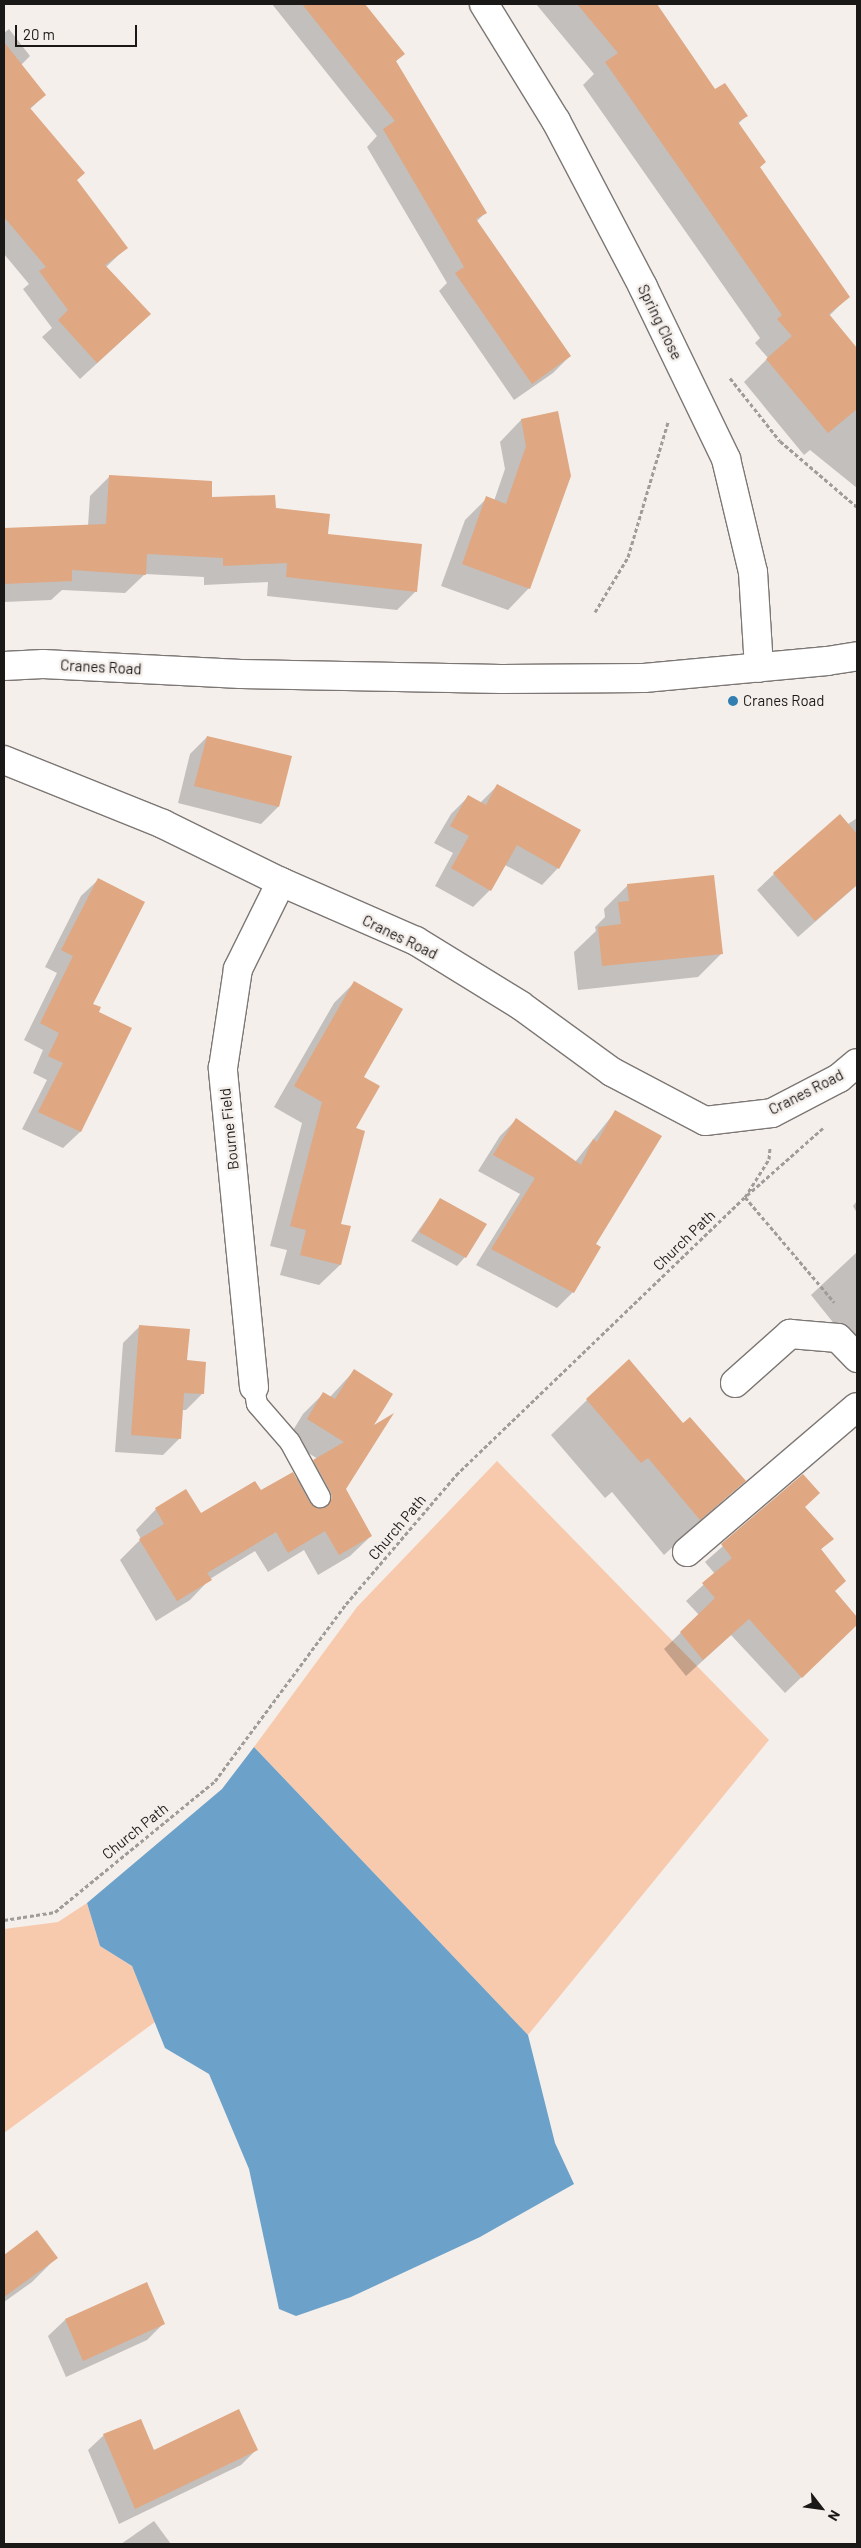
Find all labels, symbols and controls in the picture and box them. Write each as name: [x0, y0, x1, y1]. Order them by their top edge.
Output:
scale bar: [18, 15, 140, 47]
text: 20 m: [23, 25, 55, 43]
street label: Spring Close: [634, 281, 686, 363]
street label: Cranes Road: [60, 656, 142, 678]
place label: Cranes Road: [743, 692, 824, 710]
marker: Cranes Road: [727, 695, 739, 707]
street label: Cranes Road: [359, 911, 441, 963]
street label: Cranes Road: [766, 1065, 846, 1119]
street label: Bourne Field: [216, 1087, 242, 1171]
street label: Church Path: [649, 1206, 719, 1274]
street label: Church Path: [365, 1491, 429, 1563]
street label: Church Path: [98, 1799, 172, 1863]
north arrow: [796, 2483, 846, 2533]
text: N: [825, 2507, 844, 2524]

